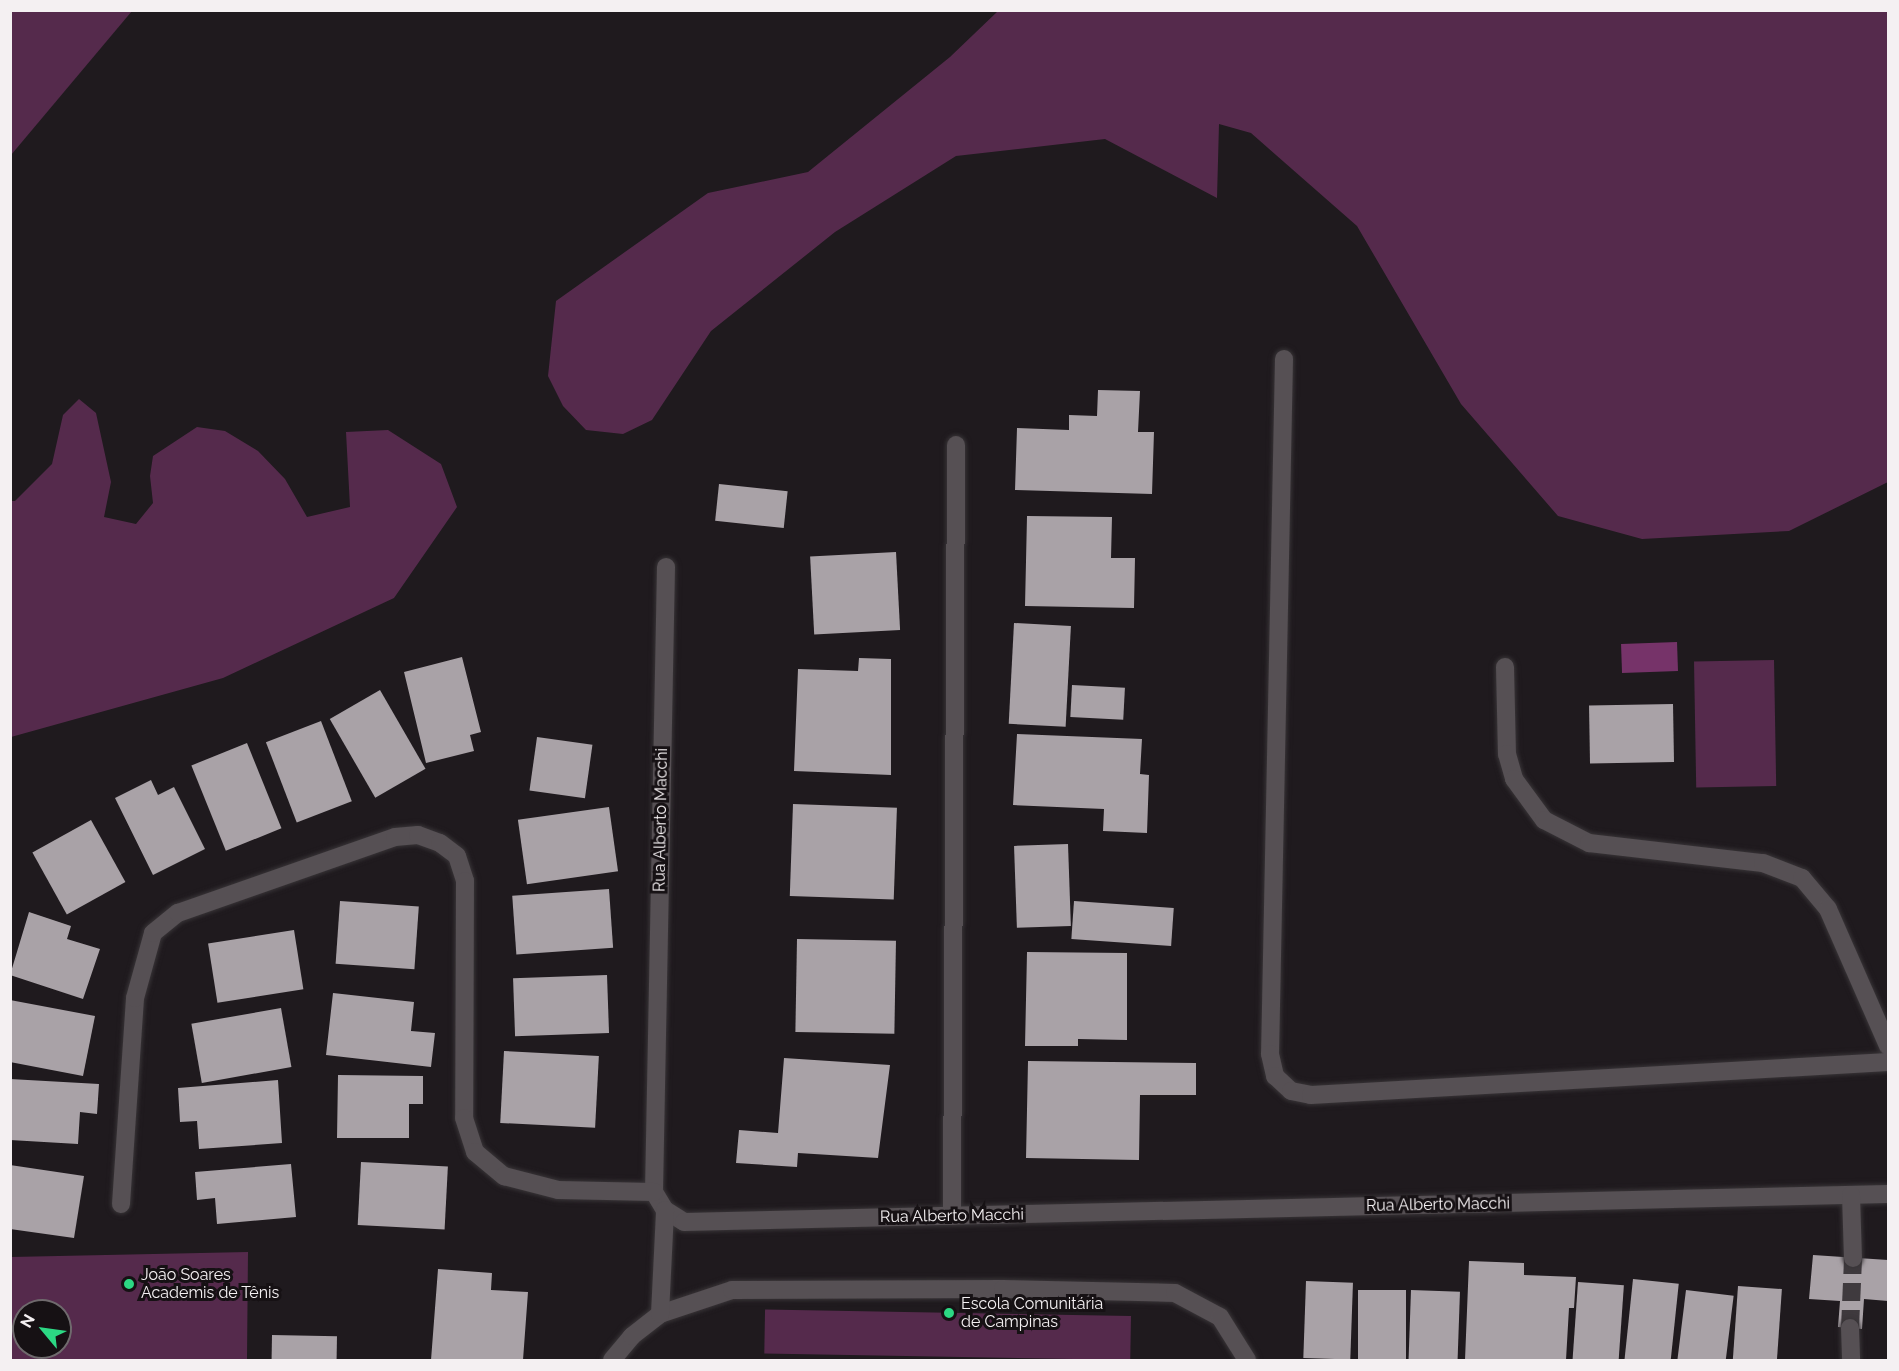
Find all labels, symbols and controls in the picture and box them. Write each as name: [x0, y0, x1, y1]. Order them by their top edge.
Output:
street label: Rua Alberto Macchi: [650, 748, 672, 892]
street label: Rua Alberto Macchi: [1366, 1194, 1510, 1216]
street label: Rua Alberto Macchi: [880, 1205, 1024, 1227]
place label: João Soares Academis de Tênis: [141, 1265, 280, 1303]
marker: João Soares Academis de Tênis: [122, 1277, 136, 1291]
place label: Escola Comunitária de Campinas: [961, 1294, 1103, 1332]
north arrow: [12, 1299, 72, 1359]
marker: Escola Comunitária de Campinas: [942, 1306, 956, 1320]
text: N: [16, 1311, 39, 1331]

